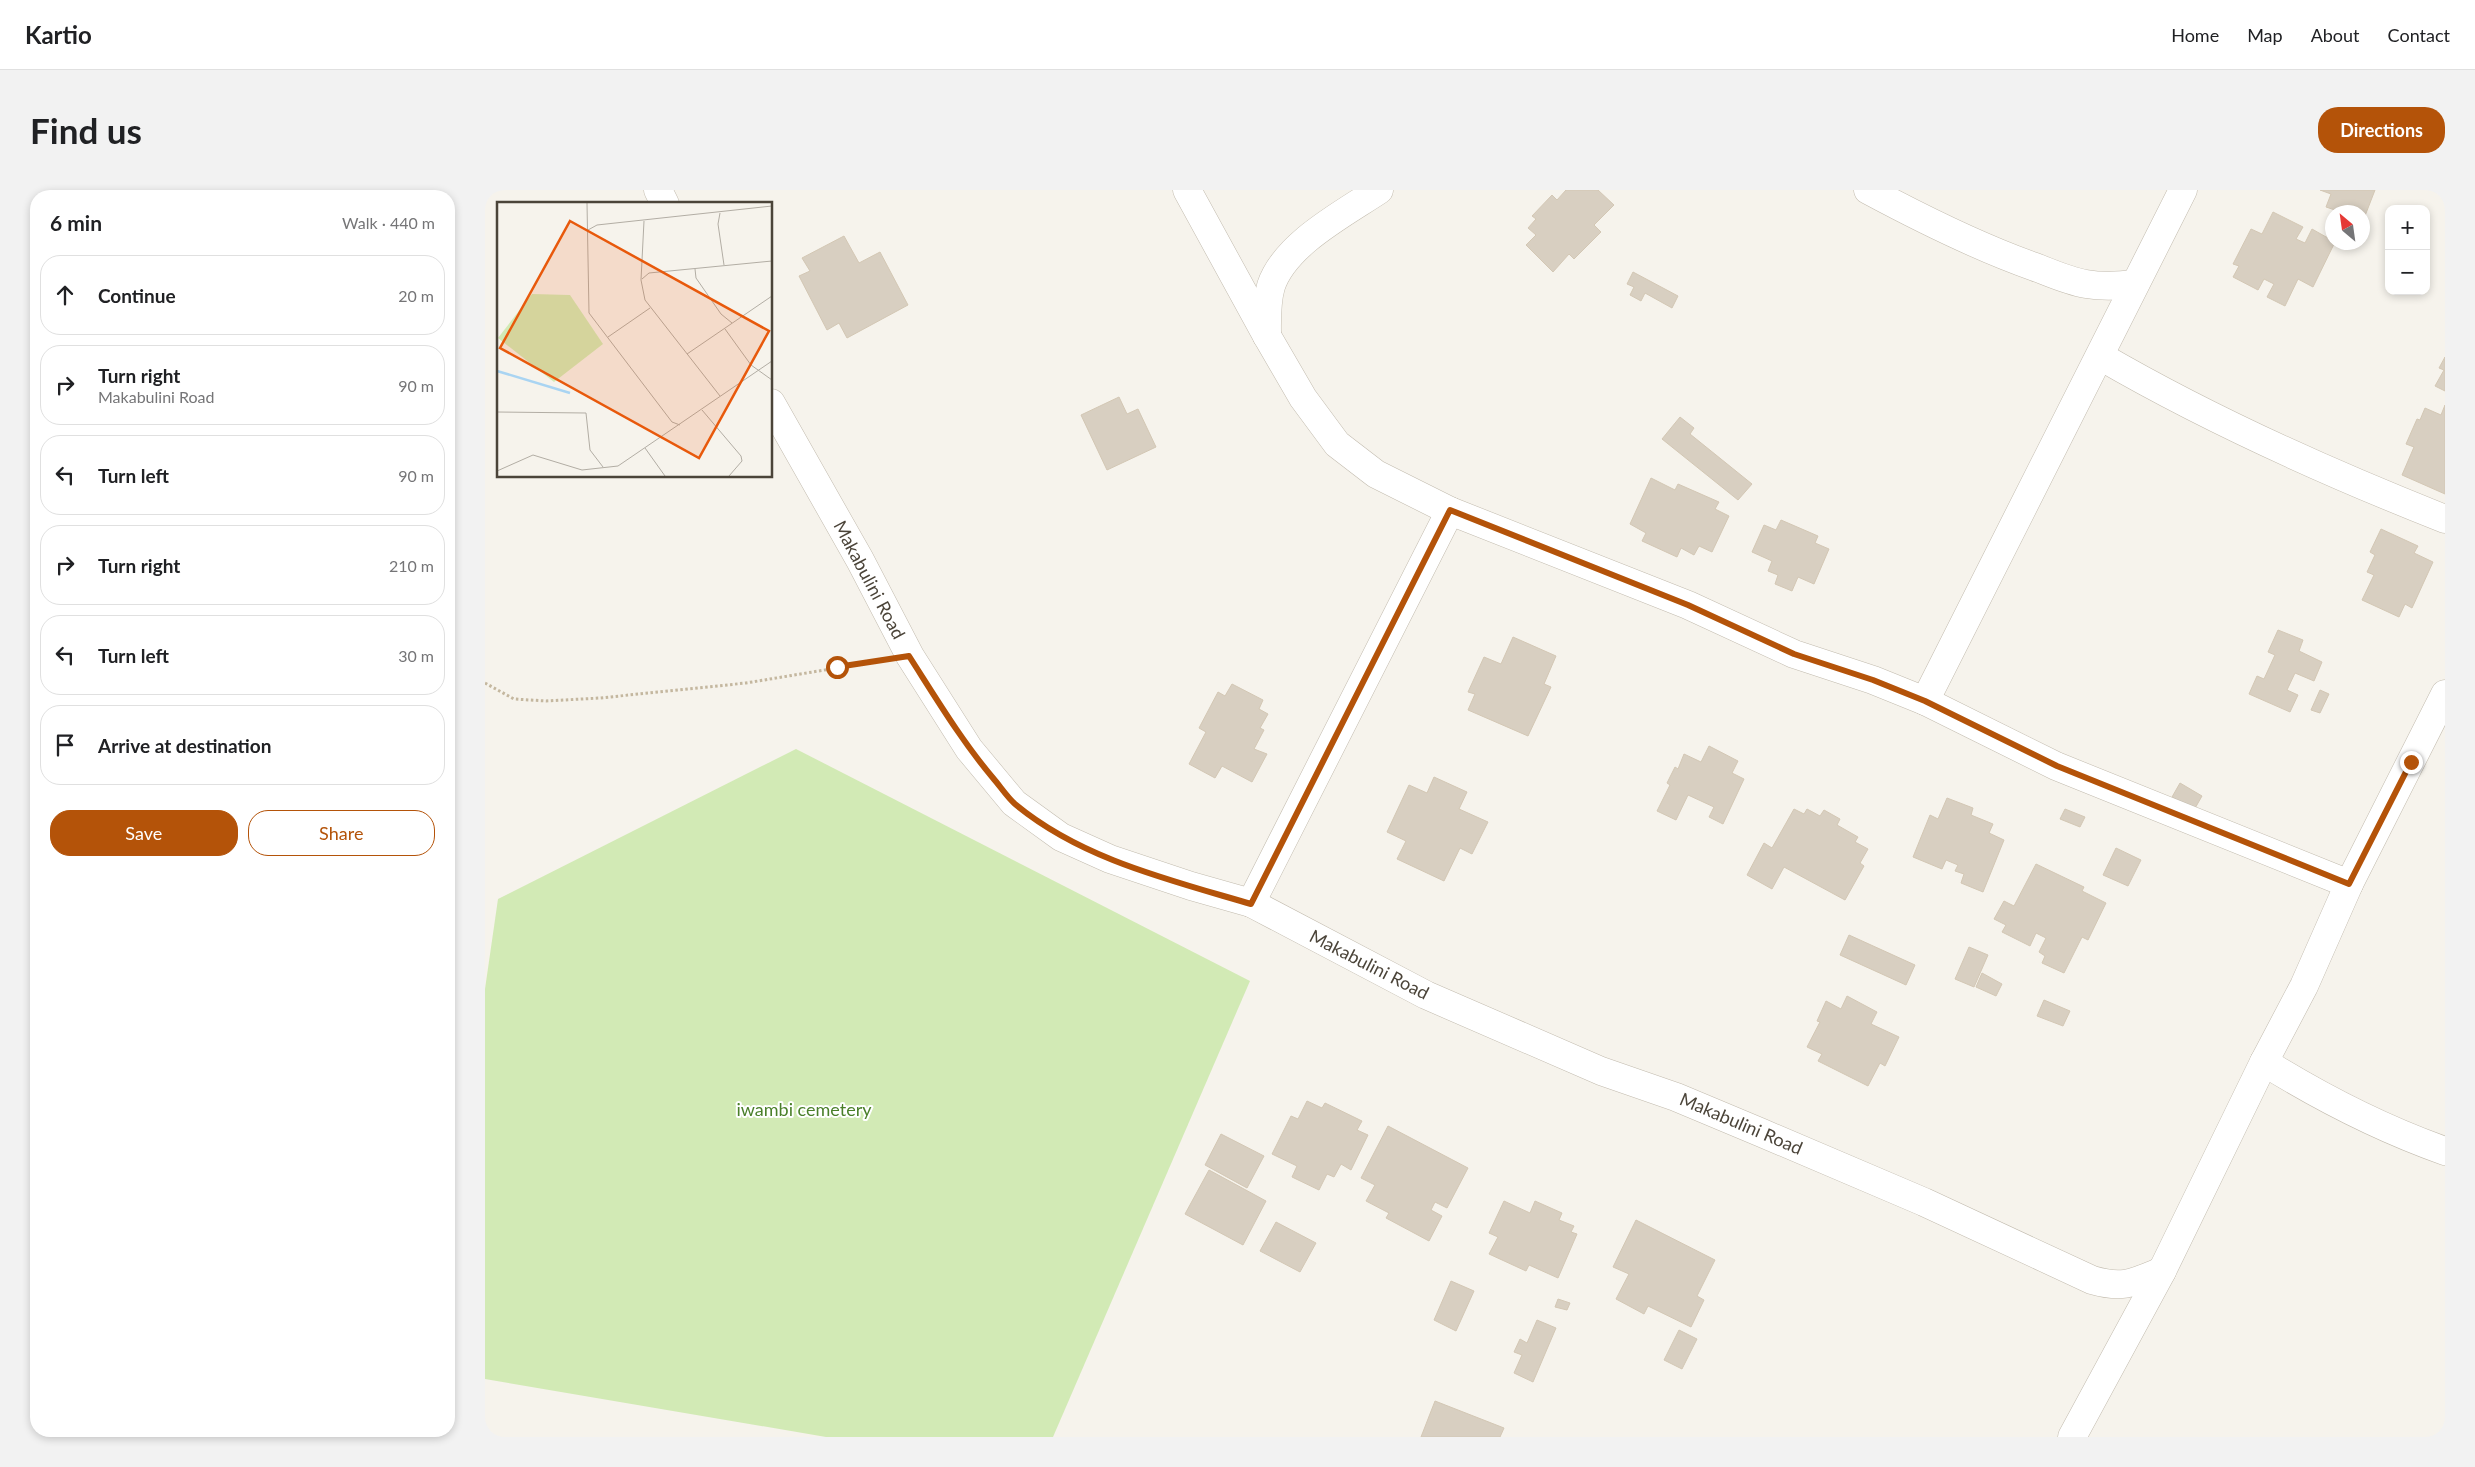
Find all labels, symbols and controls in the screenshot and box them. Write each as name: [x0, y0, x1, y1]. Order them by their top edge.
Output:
text: Kartio: [25, 20, 92, 49]
text: Home: [2171, 24, 2219, 46]
text: Map: [2247, 24, 2283, 46]
text: About: [2311, 24, 2360, 46]
text: Contact: [2388, 24, 2450, 46]
button: Directions: [2318, 107, 2445, 153]
text: Find us: [30, 109, 142, 151]
inset map: [497, 202, 773, 478]
north arrow: [2325, 205, 2370, 250]
map controls: [2385, 205, 2430, 295]
button: +: [2385, 205, 2430, 250]
text: 6 min: [50, 210, 102, 235]
text: Walk · 440 m: [342, 213, 435, 232]
button: −: [2385, 250, 2430, 295]
icon: ahead: [51, 281, 79, 309]
text: Continue: [98, 284, 176, 307]
text: 20 m: [398, 286, 434, 305]
text: Turn right: [98, 364, 180, 387]
icon: right: [51, 371, 79, 399]
text: 90 m: [398, 376, 434, 395]
text: Makabulini Road: [98, 387, 215, 406]
icon: left: [51, 461, 79, 489]
text: Turn left: [98, 464, 169, 487]
text: 90 m: [398, 466, 434, 485]
street label: Makabulini Road: [829, 517, 910, 643]
icon: right: [51, 551, 79, 579]
text: Turn right: [98, 554, 180, 577]
text: 210 m: [389, 556, 434, 575]
icon: left: [51, 641, 79, 669]
text: Turn left: [98, 644, 169, 667]
text: 30 m: [398, 646, 434, 665]
route start: [826, 656, 849, 679]
icon: arrive: [51, 731, 79, 759]
text: Arrive at destination: [98, 734, 271, 757]
route end: [2400, 751, 2423, 774]
button: Save: [50, 810, 238, 856]
button: Share: [248, 810, 435, 856]
street label: Makabulini Road: [1306, 925, 1433, 1004]
street label: Makabulini Road: [1677, 1087, 1806, 1159]
park label: iwambi cemetery: [736, 1098, 872, 1120]

